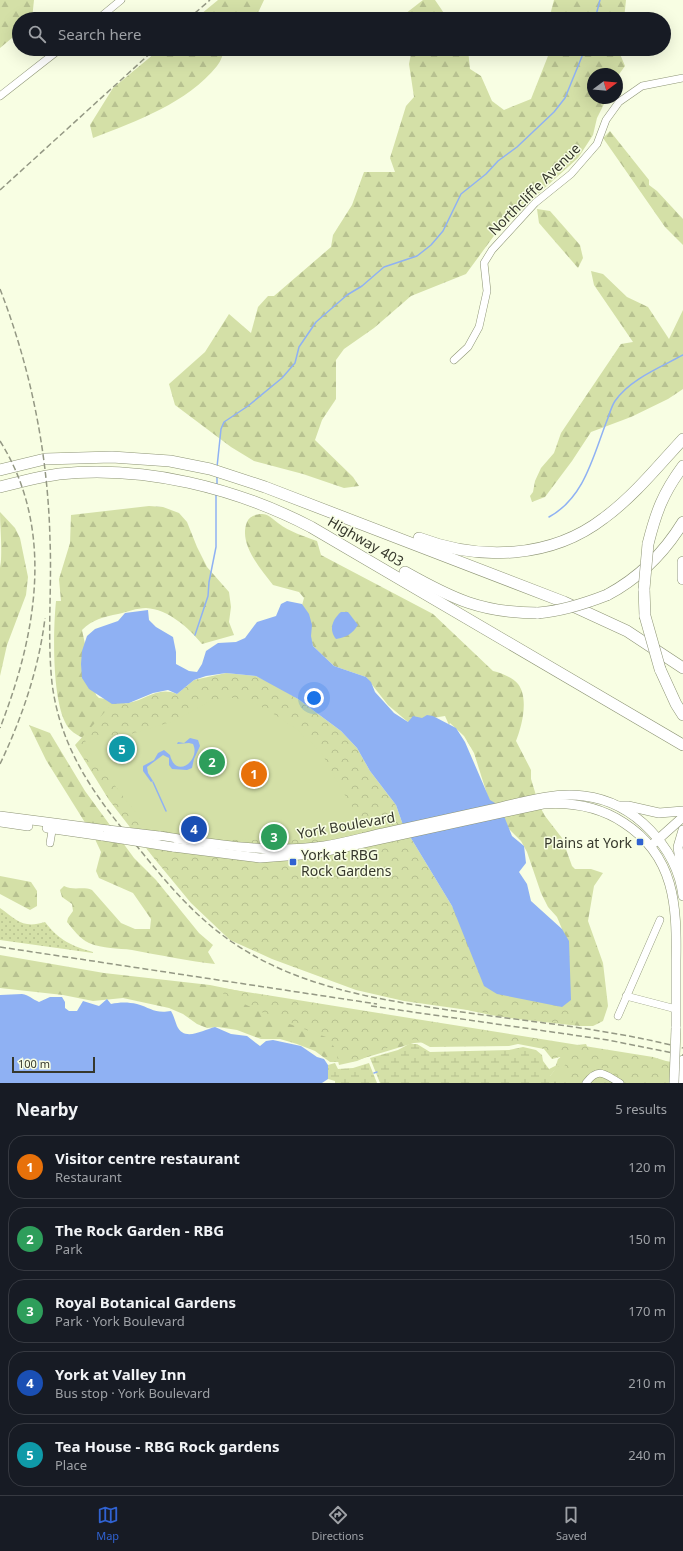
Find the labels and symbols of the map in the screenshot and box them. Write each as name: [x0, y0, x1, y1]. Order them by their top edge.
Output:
north arrow: [587, 68, 623, 104]
street label: Northcliffe Avenue: [484, 139, 584, 239]
street label: Highway 403: [324, 512, 408, 570]
your location: [304, 688, 324, 708]
pin: 5: [109, 734, 135, 764]
pin: 2: [199, 747, 225, 777]
pin: 1: [241, 759, 267, 789]
street label: York Boulevard: [296, 807, 396, 843]
pin: 4: [181, 814, 207, 844]
pin: 3: [261, 822, 287, 852]
place label: Plains at York: [544, 833, 633, 852]
marker: Plains at York: [635, 837, 645, 847]
place label: York at RBG Rock Gardens: [301, 845, 392, 880]
marker: York at RBG Rock Gardens: [288, 857, 298, 867]
scale bar: [12, 1055, 95, 1074]

